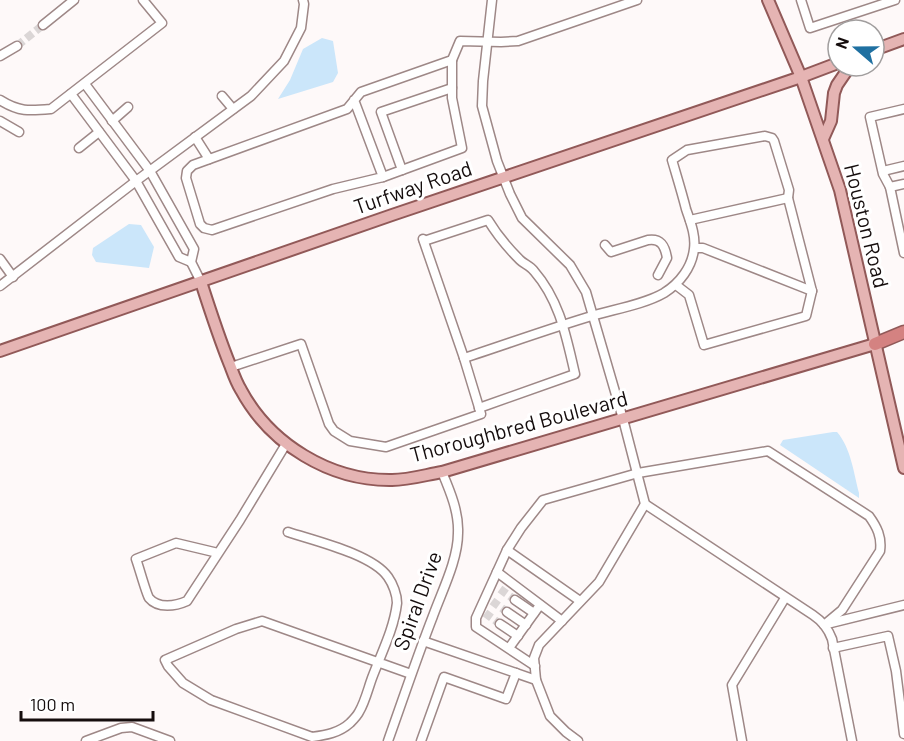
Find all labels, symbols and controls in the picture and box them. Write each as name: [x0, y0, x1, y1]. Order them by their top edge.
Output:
north arrow: [826, 18, 886, 78]
text: N: [831, 34, 852, 51]
street label: Turfway Road: [350, 155, 475, 219]
street label: Houston Road: [840, 161, 895, 290]
street label: Thoroughbred Boulevard: [407, 384, 630, 467]
street label: Spiral Drive: [387, 548, 446, 653]
scale bar: [21, 684, 153, 722]
text: 100 m: [30, 693, 75, 715]

